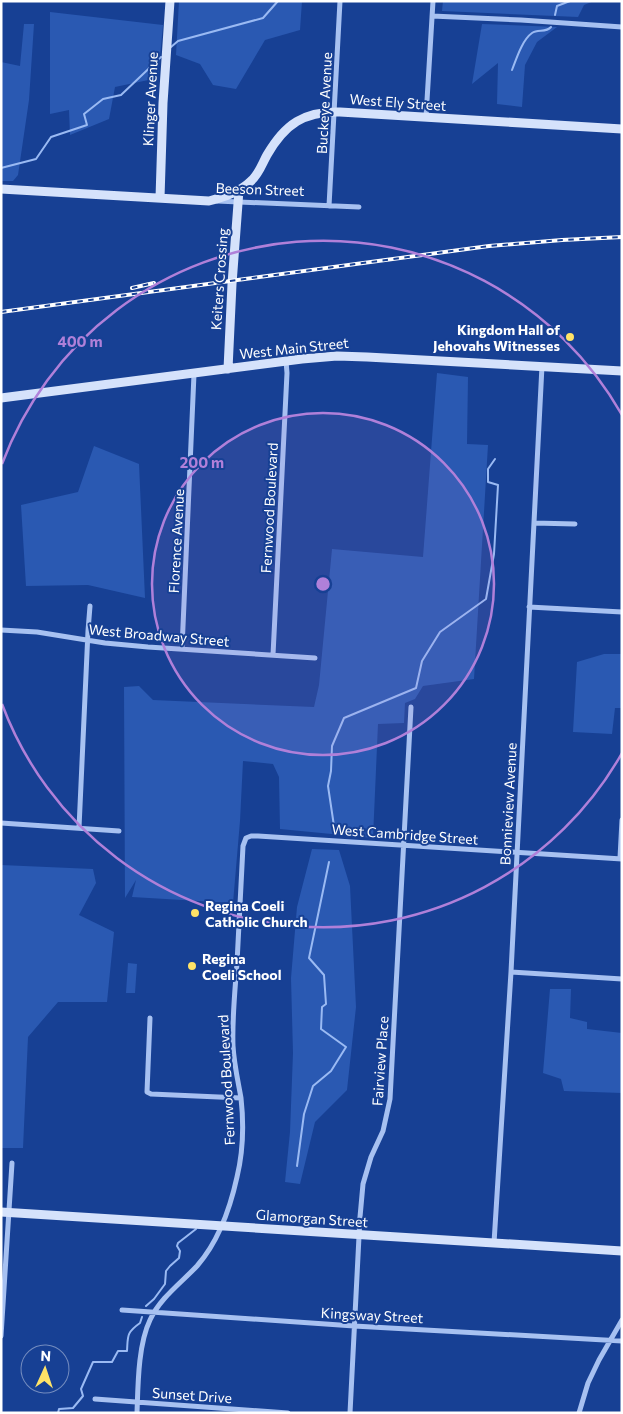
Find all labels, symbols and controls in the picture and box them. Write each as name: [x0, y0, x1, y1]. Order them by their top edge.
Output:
street label: Klinger Avenue: [139, 51, 161, 147]
street label: Buckeye Avenue: [313, 52, 335, 154]
street label: West Ely Street: [349, 90, 447, 114]
street label: Beeson Street: [215, 179, 305, 199]
street label: Keiters Crossing: [207, 227, 231, 331]
place label: Kingdom Hall of Jehovahs Witnesses: [433, 321, 560, 354]
marker: Kingdom Hall of Jehovahs Witnesses: [564, 331, 576, 343]
text: 400 m: [57, 332, 103, 350]
street label: West Main Street: [238, 334, 350, 362]
street label: Fernwood Boulevard: [257, 442, 281, 574]
text: 200 m: [180, 453, 224, 471]
street label: Florence Avenue: [165, 488, 187, 594]
centre of rings: [314, 575, 332, 593]
street label: West Broadway Street: [88, 620, 230, 650]
street label: Bonnieview Avenue: [496, 742, 520, 866]
street label: West Cambridge Street: [331, 820, 479, 848]
place label: Regina Coeli Catholic Church: [205, 897, 308, 930]
marker: Regina Coeli Catholic Church: [189, 907, 201, 919]
place label: Regina Coeli School: [202, 950, 282, 983]
marker: Regina Coeli School: [186, 960, 198, 972]
street label: Fernwood Boulevard: [214, 1014, 238, 1146]
street label: Fairview Place: [368, 1015, 392, 1107]
street label: Glamorgan Street: [255, 1206, 369, 1230]
street label: Kingsway Street: [320, 1304, 424, 1326]
north arrow: [20, 1344, 70, 1394]
text: N: [40, 1347, 51, 1364]
street label: Sunset Drive: [152, 1384, 232, 1406]

